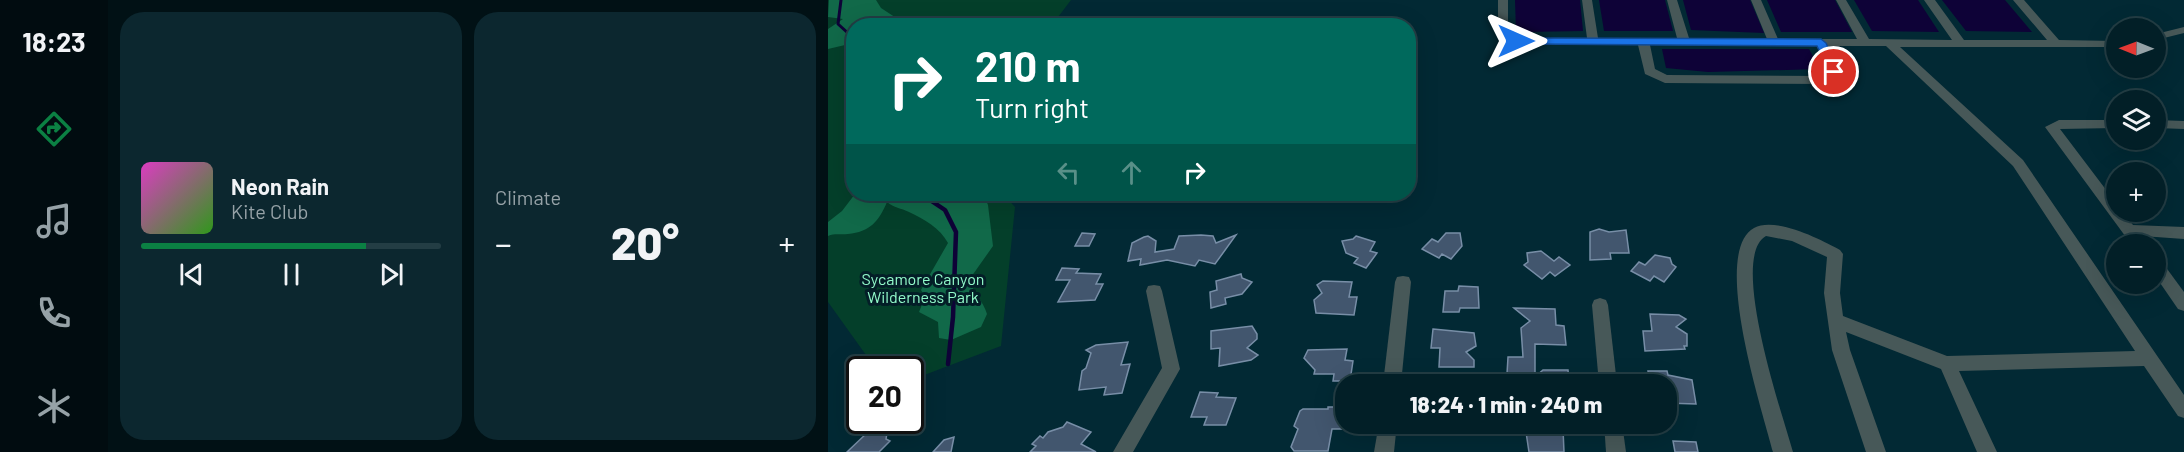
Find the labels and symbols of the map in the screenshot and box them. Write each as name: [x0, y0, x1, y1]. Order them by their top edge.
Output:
position arrow: [1484, 9, 1548, 73]
north arrow: [2106, 18, 2166, 78]
pin: [1808, 46, 1859, 97]
park label: Sycamore Canyon Wilderness Park: [862, 269, 984, 306]
speed limit sign: 20: [846, 356, 924, 434]

